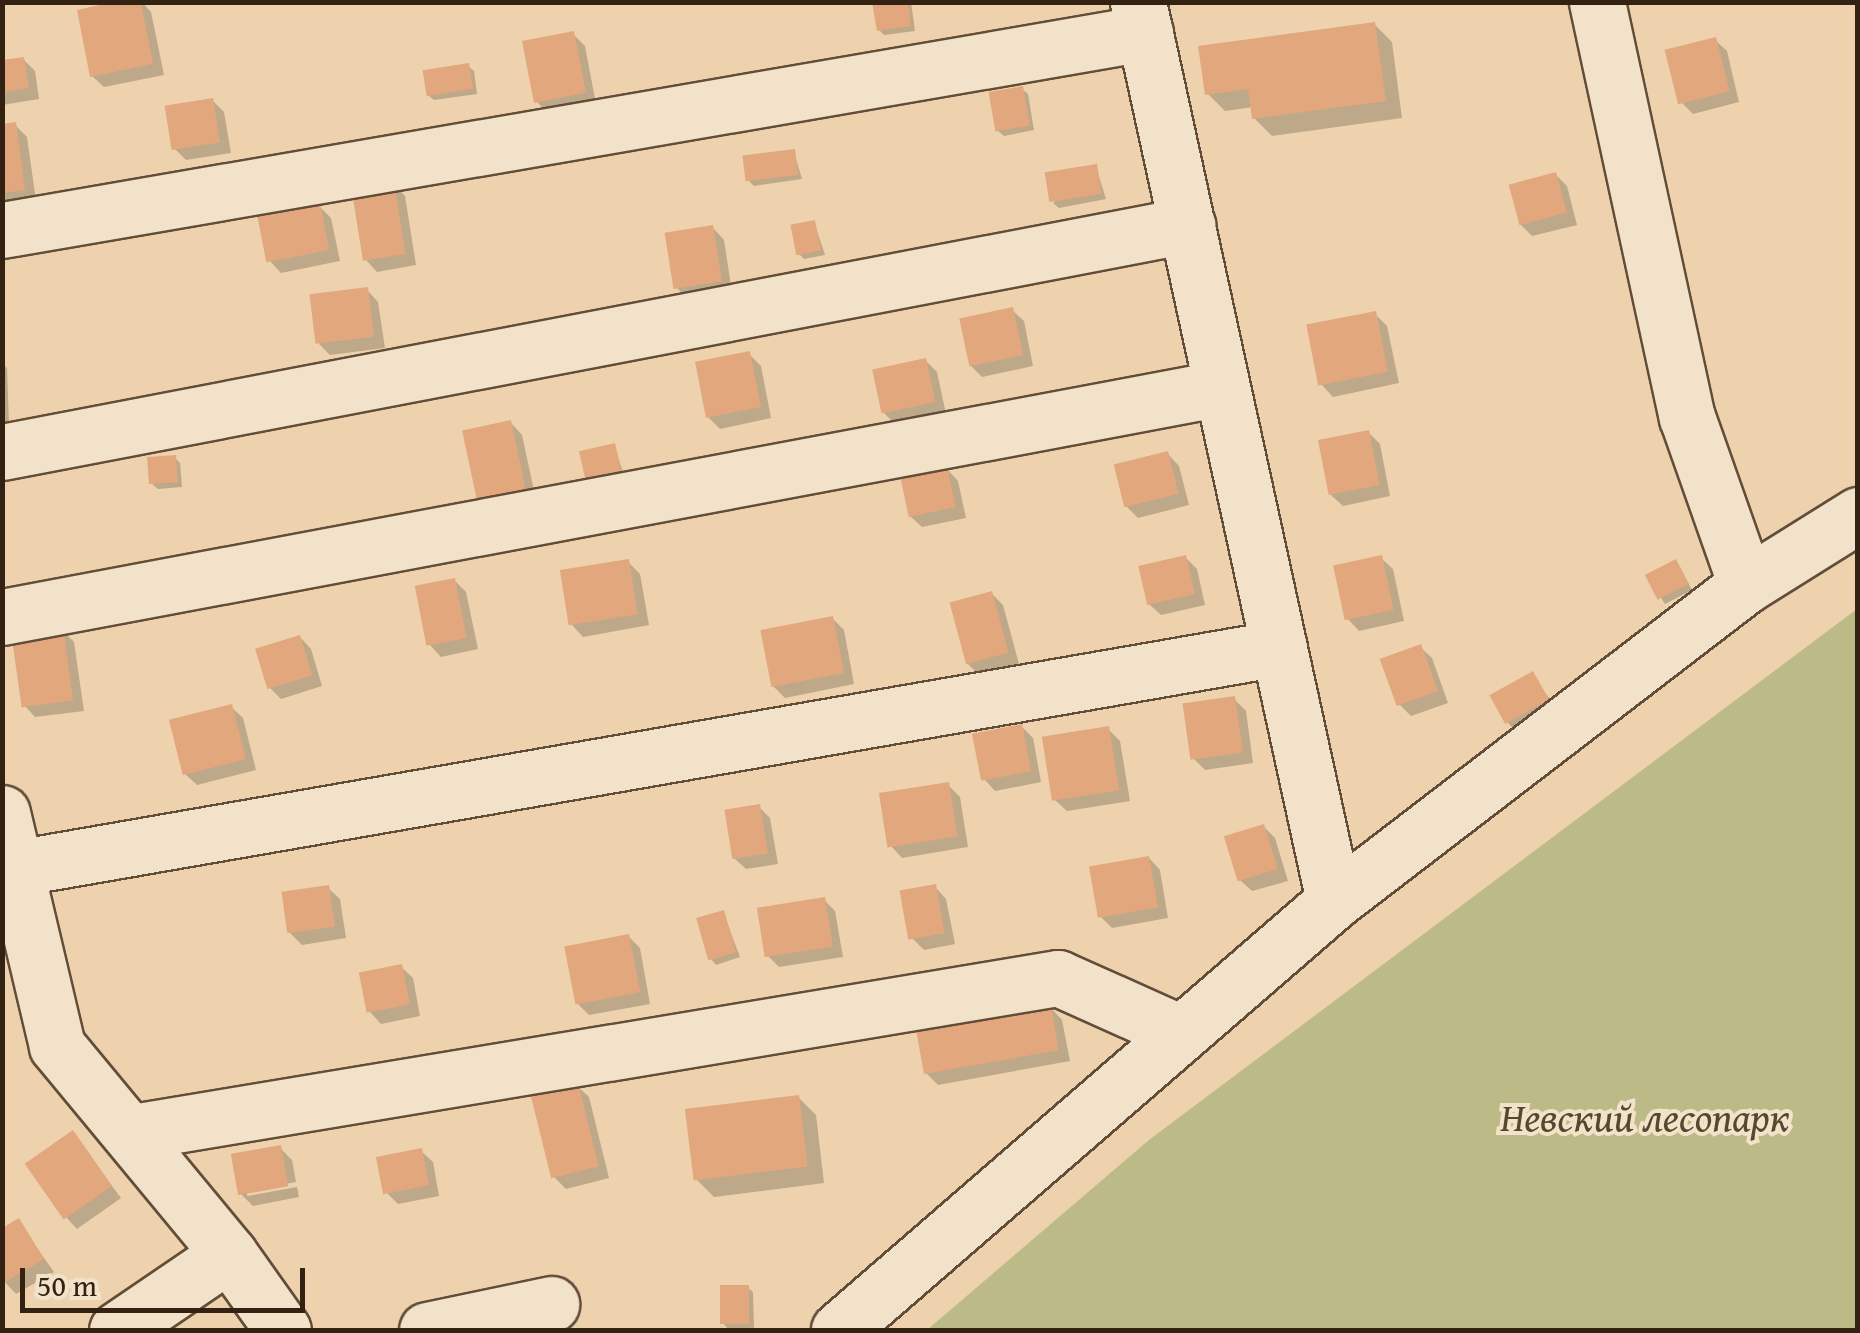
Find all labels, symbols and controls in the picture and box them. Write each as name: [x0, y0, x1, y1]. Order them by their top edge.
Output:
park label: Невский лесопарк: [1500, 1093, 1790, 1141]
scale bar: [25, 1248, 310, 1310]
text: 50 m: [37, 1263, 97, 1307]

